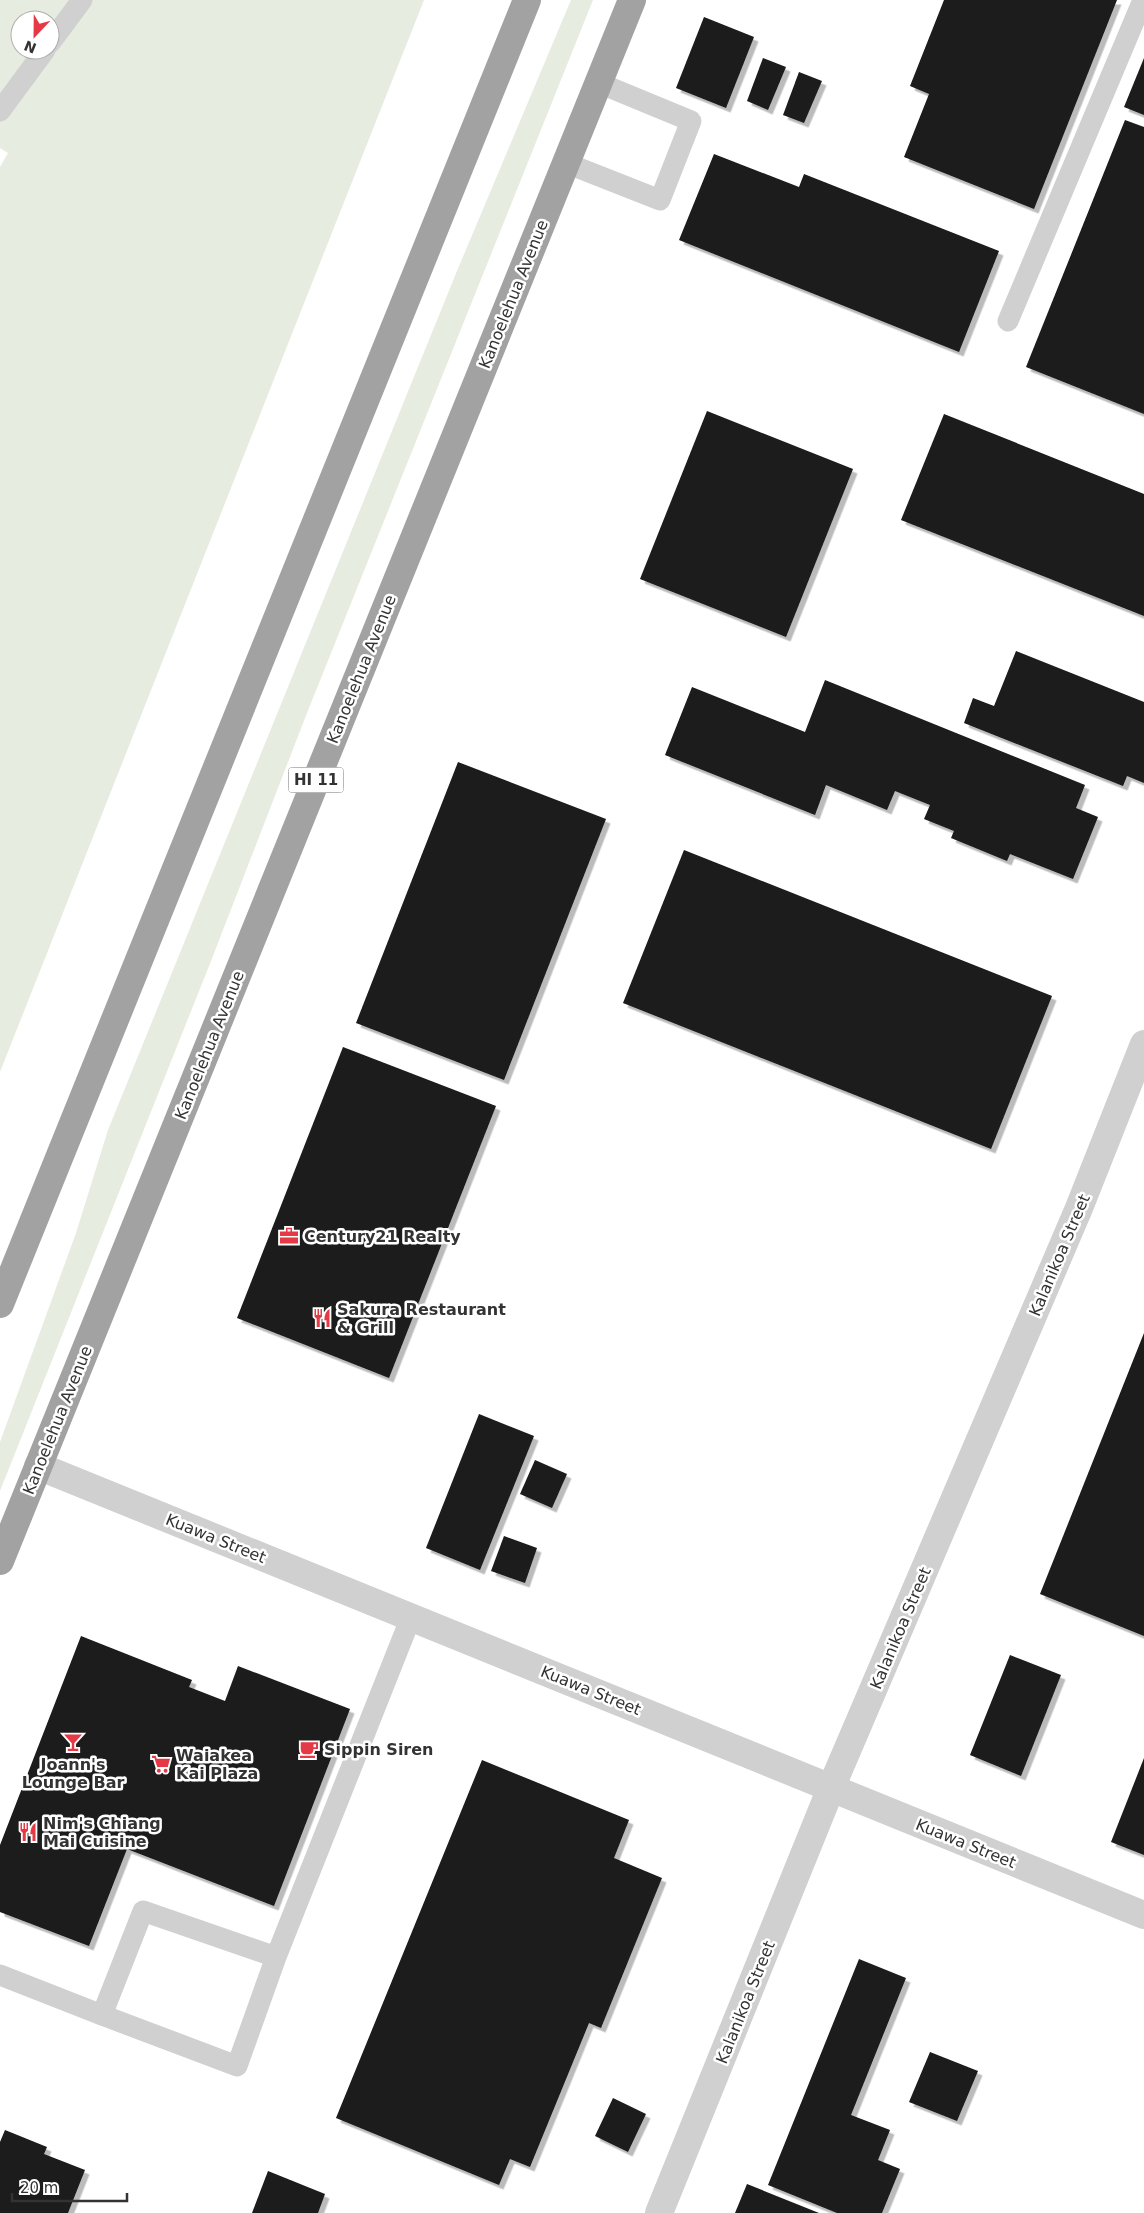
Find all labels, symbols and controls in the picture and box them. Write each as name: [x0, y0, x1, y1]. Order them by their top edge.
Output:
north arrow: [10, 10, 60, 60]
text: N: [22, 37, 39, 57]
street label: Kanoelehua Avenue: [475, 217, 552, 371]
street label: Kanoelehua Avenue: [323, 592, 400, 746]
road number: HI 11: [288, 768, 344, 792]
street label: Kanoelehua Avenue: [171, 968, 248, 1122]
street label: Kalanikoa Street: [1025, 1191, 1094, 1319]
office icon: Century21 Realty: [278, 1225, 300, 1247]
place label: Century21 Realty: [304, 1227, 461, 1246]
place label: Sakura Restaurant & Grill: [337, 1300, 506, 1337]
restaurant icon: Sakura Restaurant & Grill: [311, 1307, 333, 1329]
street label: Kanoelehua Avenue: [19, 1343, 96, 1497]
street label: Kuawa Street: [163, 1510, 269, 1567]
street label: Kalanikoa Street: [866, 1564, 935, 1692]
street label: Kuawa Street: [538, 1662, 644, 1719]
bar icon: Joann's Lounge Bar: [62, 1731, 84, 1753]
cafe icon: Sippin Siren: [298, 1738, 320, 1760]
place label: Sippin Siren: [324, 1740, 434, 1759]
place label: Waiakea Kai Plaza: [176, 1746, 258, 1783]
supermarket icon: Waiakea Kai Plaza: [150, 1753, 172, 1775]
place label: Joann's Lounge Bar: [22, 1755, 124, 1792]
place label: Nim's Chiang Mai Cuisine: [43, 1814, 161, 1851]
street label: Kuawa Street: [913, 1815, 1019, 1872]
restaurant icon: Nim's Chiang Mai Cuisine: [17, 1821, 39, 1843]
street label: Kalanikoa Street: [712, 1938, 779, 2066]
scale bar: [12, 2170, 128, 2202]
text: 20 m: [20, 2179, 58, 2197]

